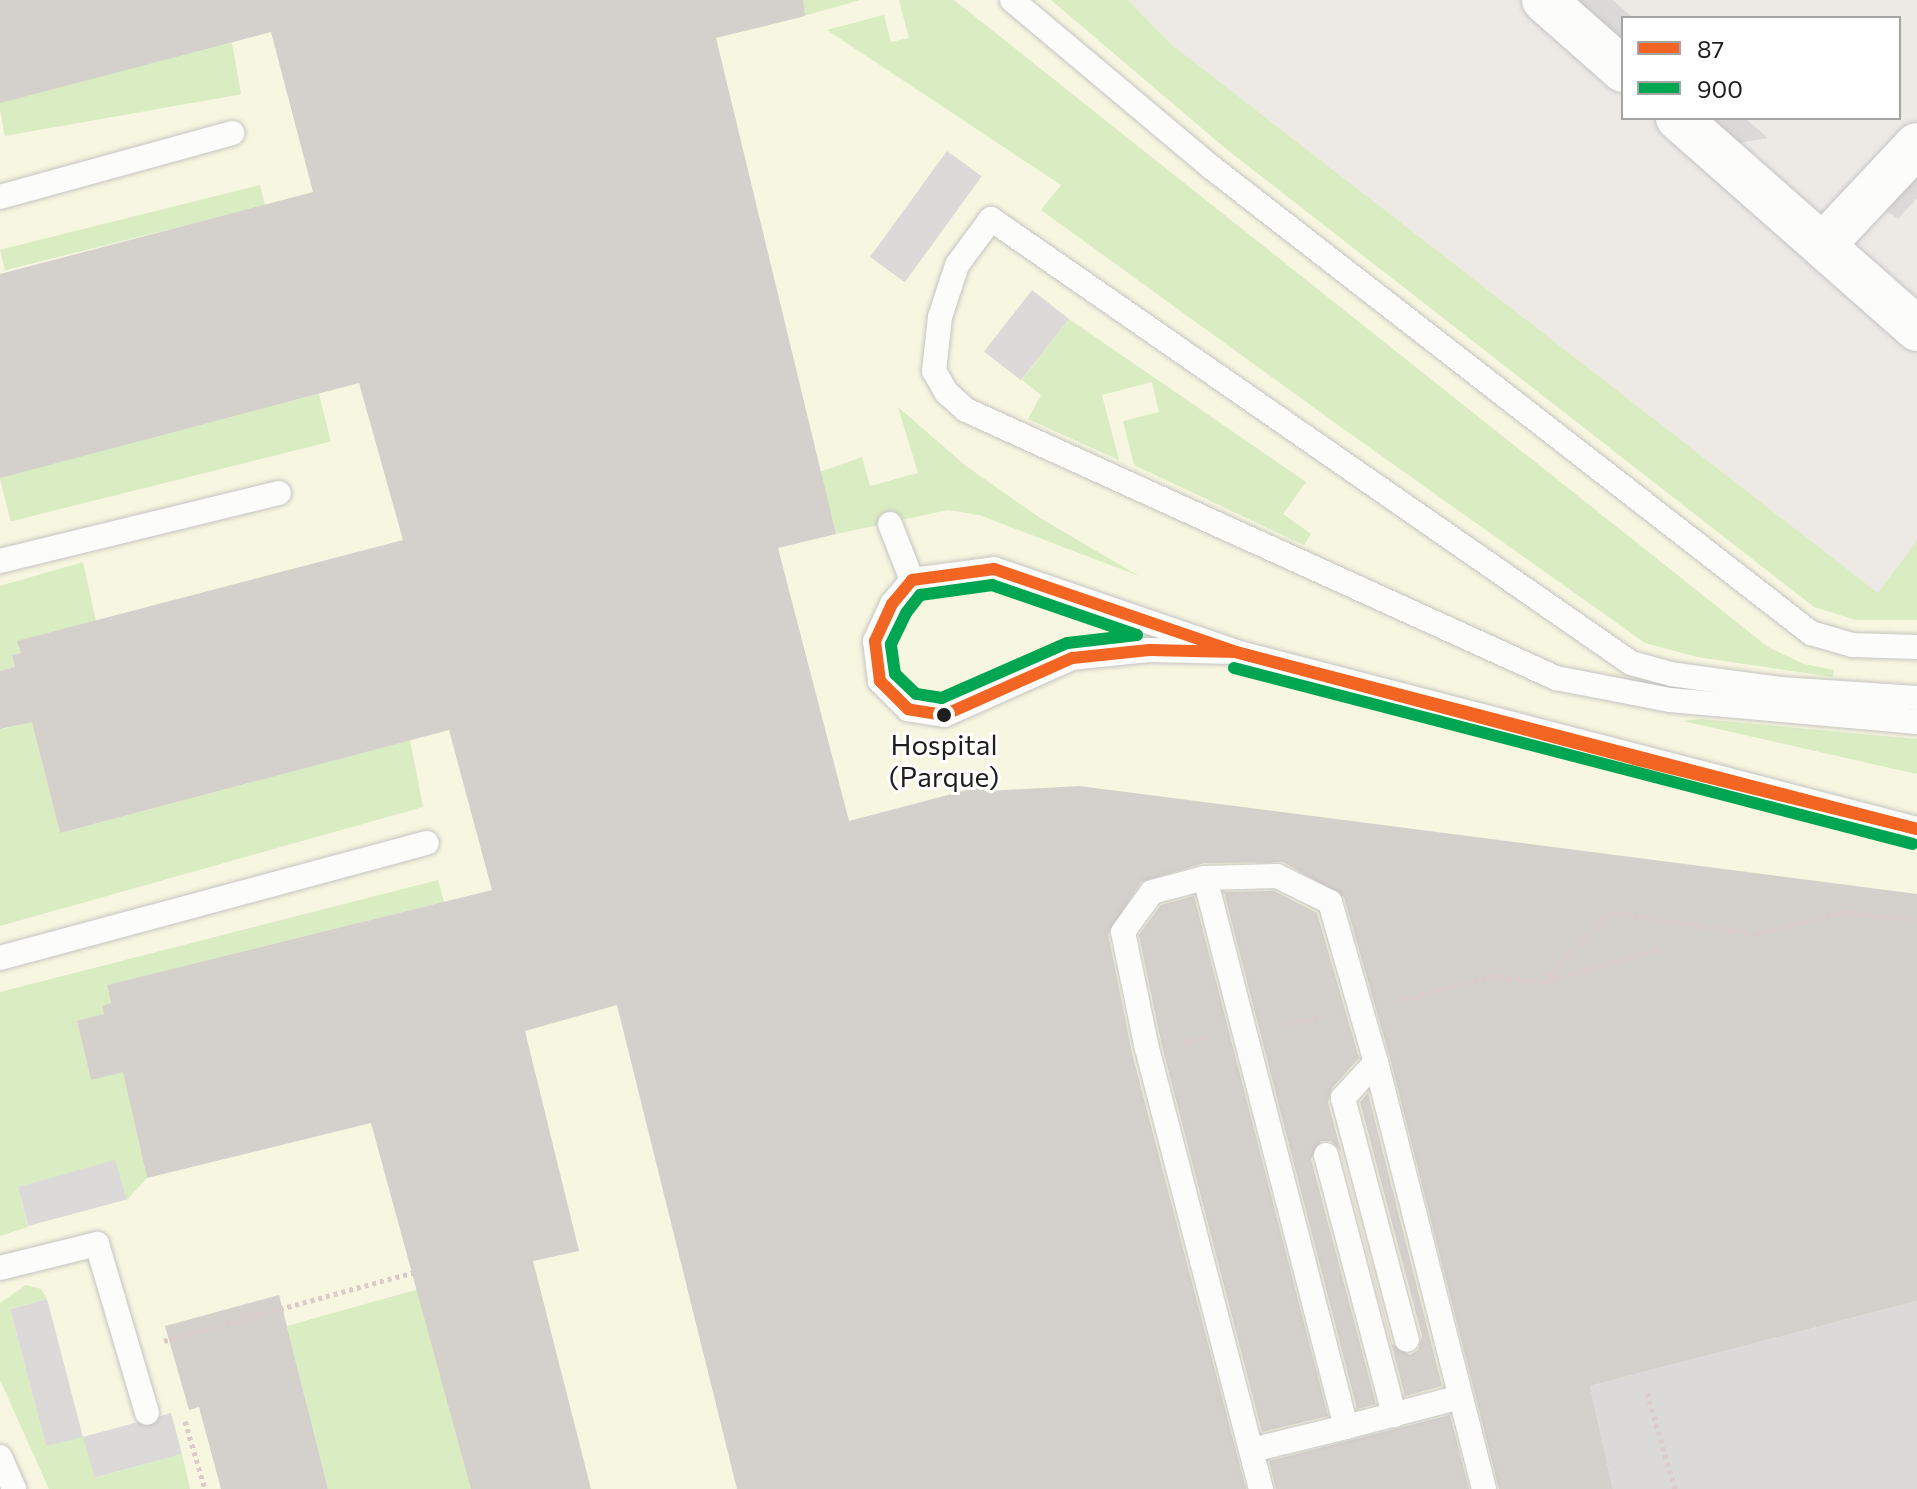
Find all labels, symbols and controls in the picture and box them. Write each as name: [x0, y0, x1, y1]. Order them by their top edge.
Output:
legend: [1621, 16, 1901, 120]
text: 87: [1697, 34, 1724, 63]
text: 900: [1697, 74, 1743, 103]
marker: Hospital (Parque): [936, 707, 952, 723]
place label: Hospital (Parque): [889, 727, 999, 793]

